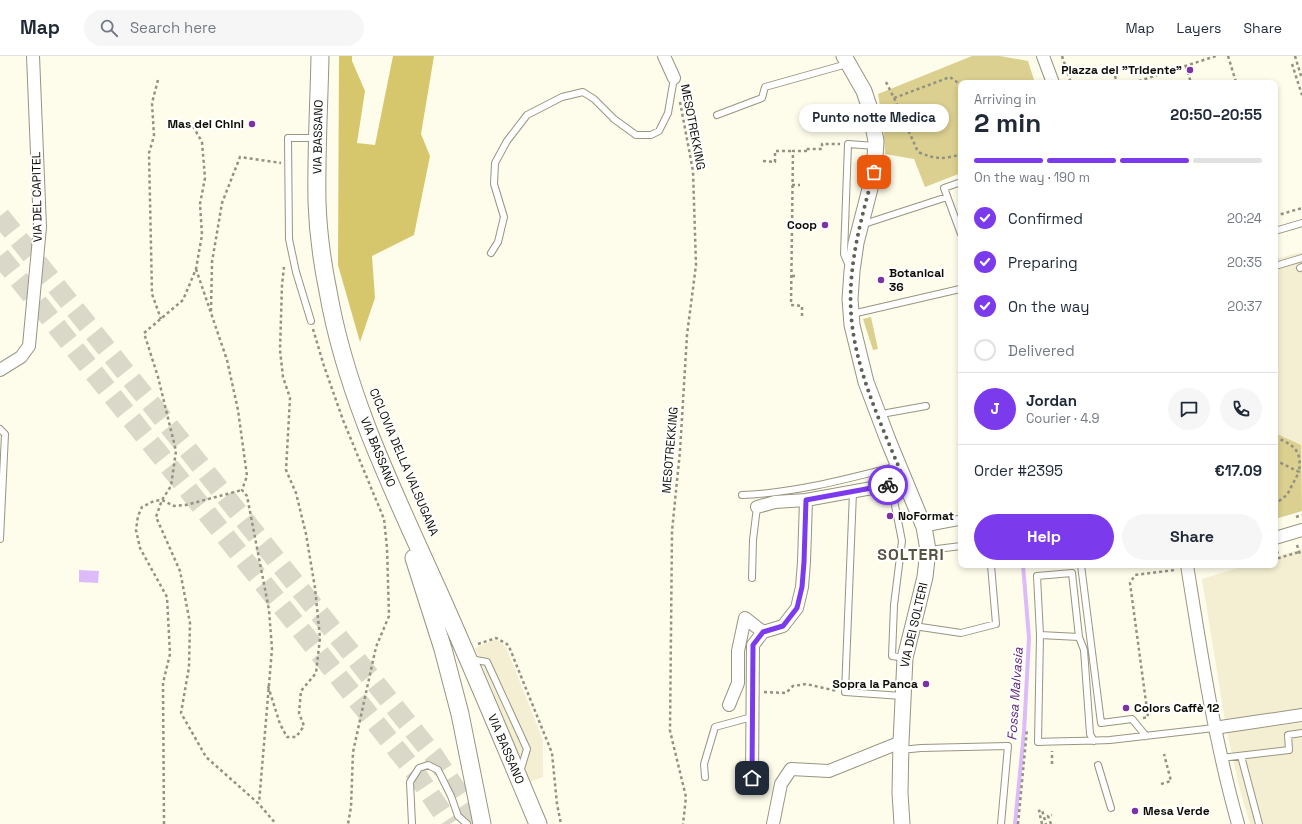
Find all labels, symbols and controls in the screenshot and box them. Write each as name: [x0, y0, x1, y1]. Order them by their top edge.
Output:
search box: [84, 10, 364, 46]
text: Map: [20, 15, 60, 40]
icon: search: [98, 17, 120, 39]
text: Search here: [130, 18, 216, 37]
text: Map: [1125, 19, 1155, 37]
text: Layers: [1177, 19, 1221, 37]
text: Share: [1243, 19, 1282, 37]
place label: Piazza del "Tridente": [1061, 62, 1182, 78]
marker: Piazza del "Tridente": [1185, 65, 1195, 75]
street label: MESOTREKKING: [677, 83, 709, 171]
text: Arriving in: [974, 91, 1036, 108]
street label: VIA BASSANO: [309, 100, 327, 174]
callout: Punto notte Medica: [799, 104, 949, 132]
text: 20:50–20:55: [1170, 105, 1262, 124]
text: 2 min: [974, 106, 1041, 140]
text: Punto notte Medica: [812, 109, 936, 126]
place label: Mas dei Chini: [167, 116, 244, 132]
marker: Mas dei Chini: [247, 119, 257, 129]
street label: VIA DEL CAPITEL: [28, 151, 46, 242]
pin: [857, 155, 891, 189]
icon: bag: [863, 161, 885, 183]
text: On the way · 190 m: [974, 169, 1090, 186]
icon: check: [974, 207, 996, 229]
text: Confirmed: [1008, 209, 1083, 228]
text: 20:24: [1227, 210, 1262, 227]
place label: Coop: [787, 217, 817, 233]
marker: Coop: [820, 220, 830, 230]
icon: check: [974, 251, 996, 273]
text: Preparing: [1008, 253, 1078, 272]
text: 20:35: [1227, 254, 1262, 271]
place label: Botanical 36: [889, 265, 944, 295]
marker: Botanical 36: [876, 275, 886, 285]
icon: check: [974, 295, 996, 317]
text: On the way: [1008, 297, 1089, 316]
text: 20:37: [1227, 298, 1262, 315]
text: Delivered: [1008, 341, 1075, 360]
street label: CICLOVIA DELLA VALSUGANA: [366, 386, 443, 539]
button: chat: [1168, 388, 1210, 430]
button: phone: [1220, 388, 1262, 430]
text: Jordan: [1026, 391, 1077, 410]
text: J: [990, 399, 1000, 418]
street label: MESOTREKKING: [658, 406, 682, 494]
text: Courier · 4.9: [1026, 410, 1100, 427]
street label: VIA BASSANO: [357, 414, 399, 490]
text: Order #2395: [974, 461, 1063, 480]
text: €17.09: [1214, 461, 1262, 480]
courier: [868, 465, 908, 505]
icon: bike: [877, 474, 899, 496]
place label: NoFormat: [898, 508, 954, 524]
marker: NoFormat: [885, 511, 895, 521]
button: Help: [974, 514, 1114, 560]
button: Share: [1122, 514, 1262, 560]
district label: SOLTERI: [877, 544, 945, 565]
street label: VIA DEI SOLTERI: [896, 581, 932, 669]
water label: Fossa Malvasia: [1003, 646, 1027, 741]
place label: Sopra la Panca: [833, 676, 918, 692]
marker: Sopra la Panca: [921, 679, 931, 689]
place label: Colors Caffè 12: [1134, 700, 1219, 716]
marker: Colors Caffè 12: [1121, 703, 1131, 713]
street label: VIA BASSANO: [484, 712, 528, 786]
pin: [735, 761, 769, 795]
icon: home: [741, 767, 763, 789]
place label: Mesa Verde: [1143, 803, 1210, 819]
marker: Mesa Verde: [1130, 806, 1140, 816]

